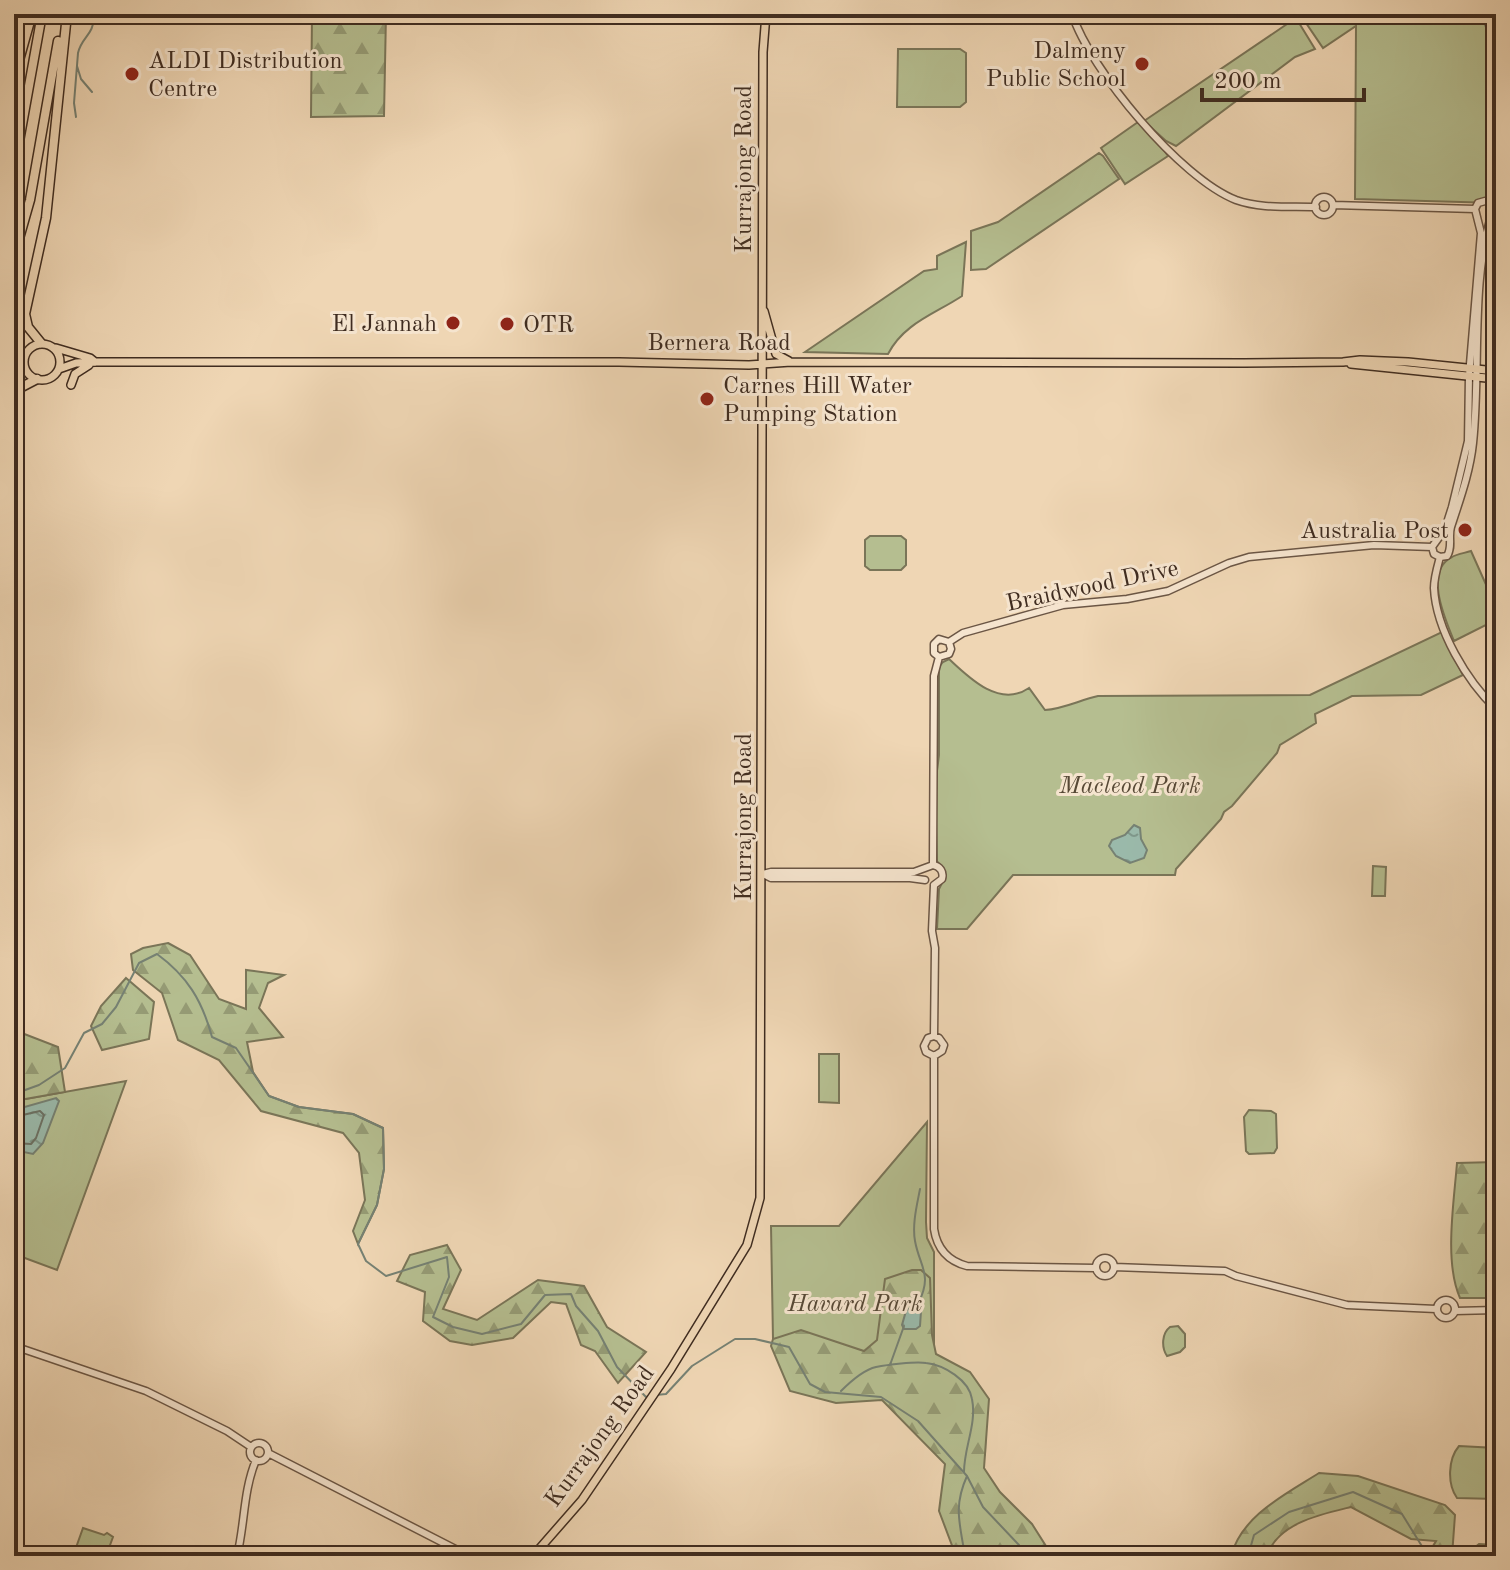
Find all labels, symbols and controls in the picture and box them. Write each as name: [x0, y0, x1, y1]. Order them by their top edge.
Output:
place label: Dalmeny Public School: [986, 40, 1126, 92]
place label: ALDI Distribution Centre: [148, 50, 343, 102]
scale bar: [1202, 52, 1364, 102]
marker: Dalmeny Public School: [1133, 55, 1151, 73]
marker: ALDI Distribution Centre: [123, 65, 141, 83]
text: 200 m: [1214, 70, 1282, 94]
street label: Kurrajong Road: [733, 85, 757, 253]
place label: El Jannah: [332, 313, 437, 337]
marker: El Jannah: [444, 314, 462, 332]
place label: OTR: [523, 314, 574, 338]
marker: OTR: [498, 315, 516, 333]
street label: Bernera Road: [647, 332, 791, 356]
place label: Carnes Hill Water Pumping Station: [723, 375, 912, 427]
marker: Carnes Hill Water Pumping Station: [698, 390, 716, 408]
place label: Australia Post: [1300, 520, 1449, 544]
marker: Australia Post: [1456, 521, 1474, 539]
street label: Braidwood Drive: [1004, 557, 1181, 617]
street label: Kurrajong Road: [733, 733, 757, 901]
park label: Macleod Park: [1058, 775, 1201, 799]
park label: Havard Park: [786, 1293, 923, 1317]
street label: Kurrajong Road: [541, 1362, 660, 1512]

